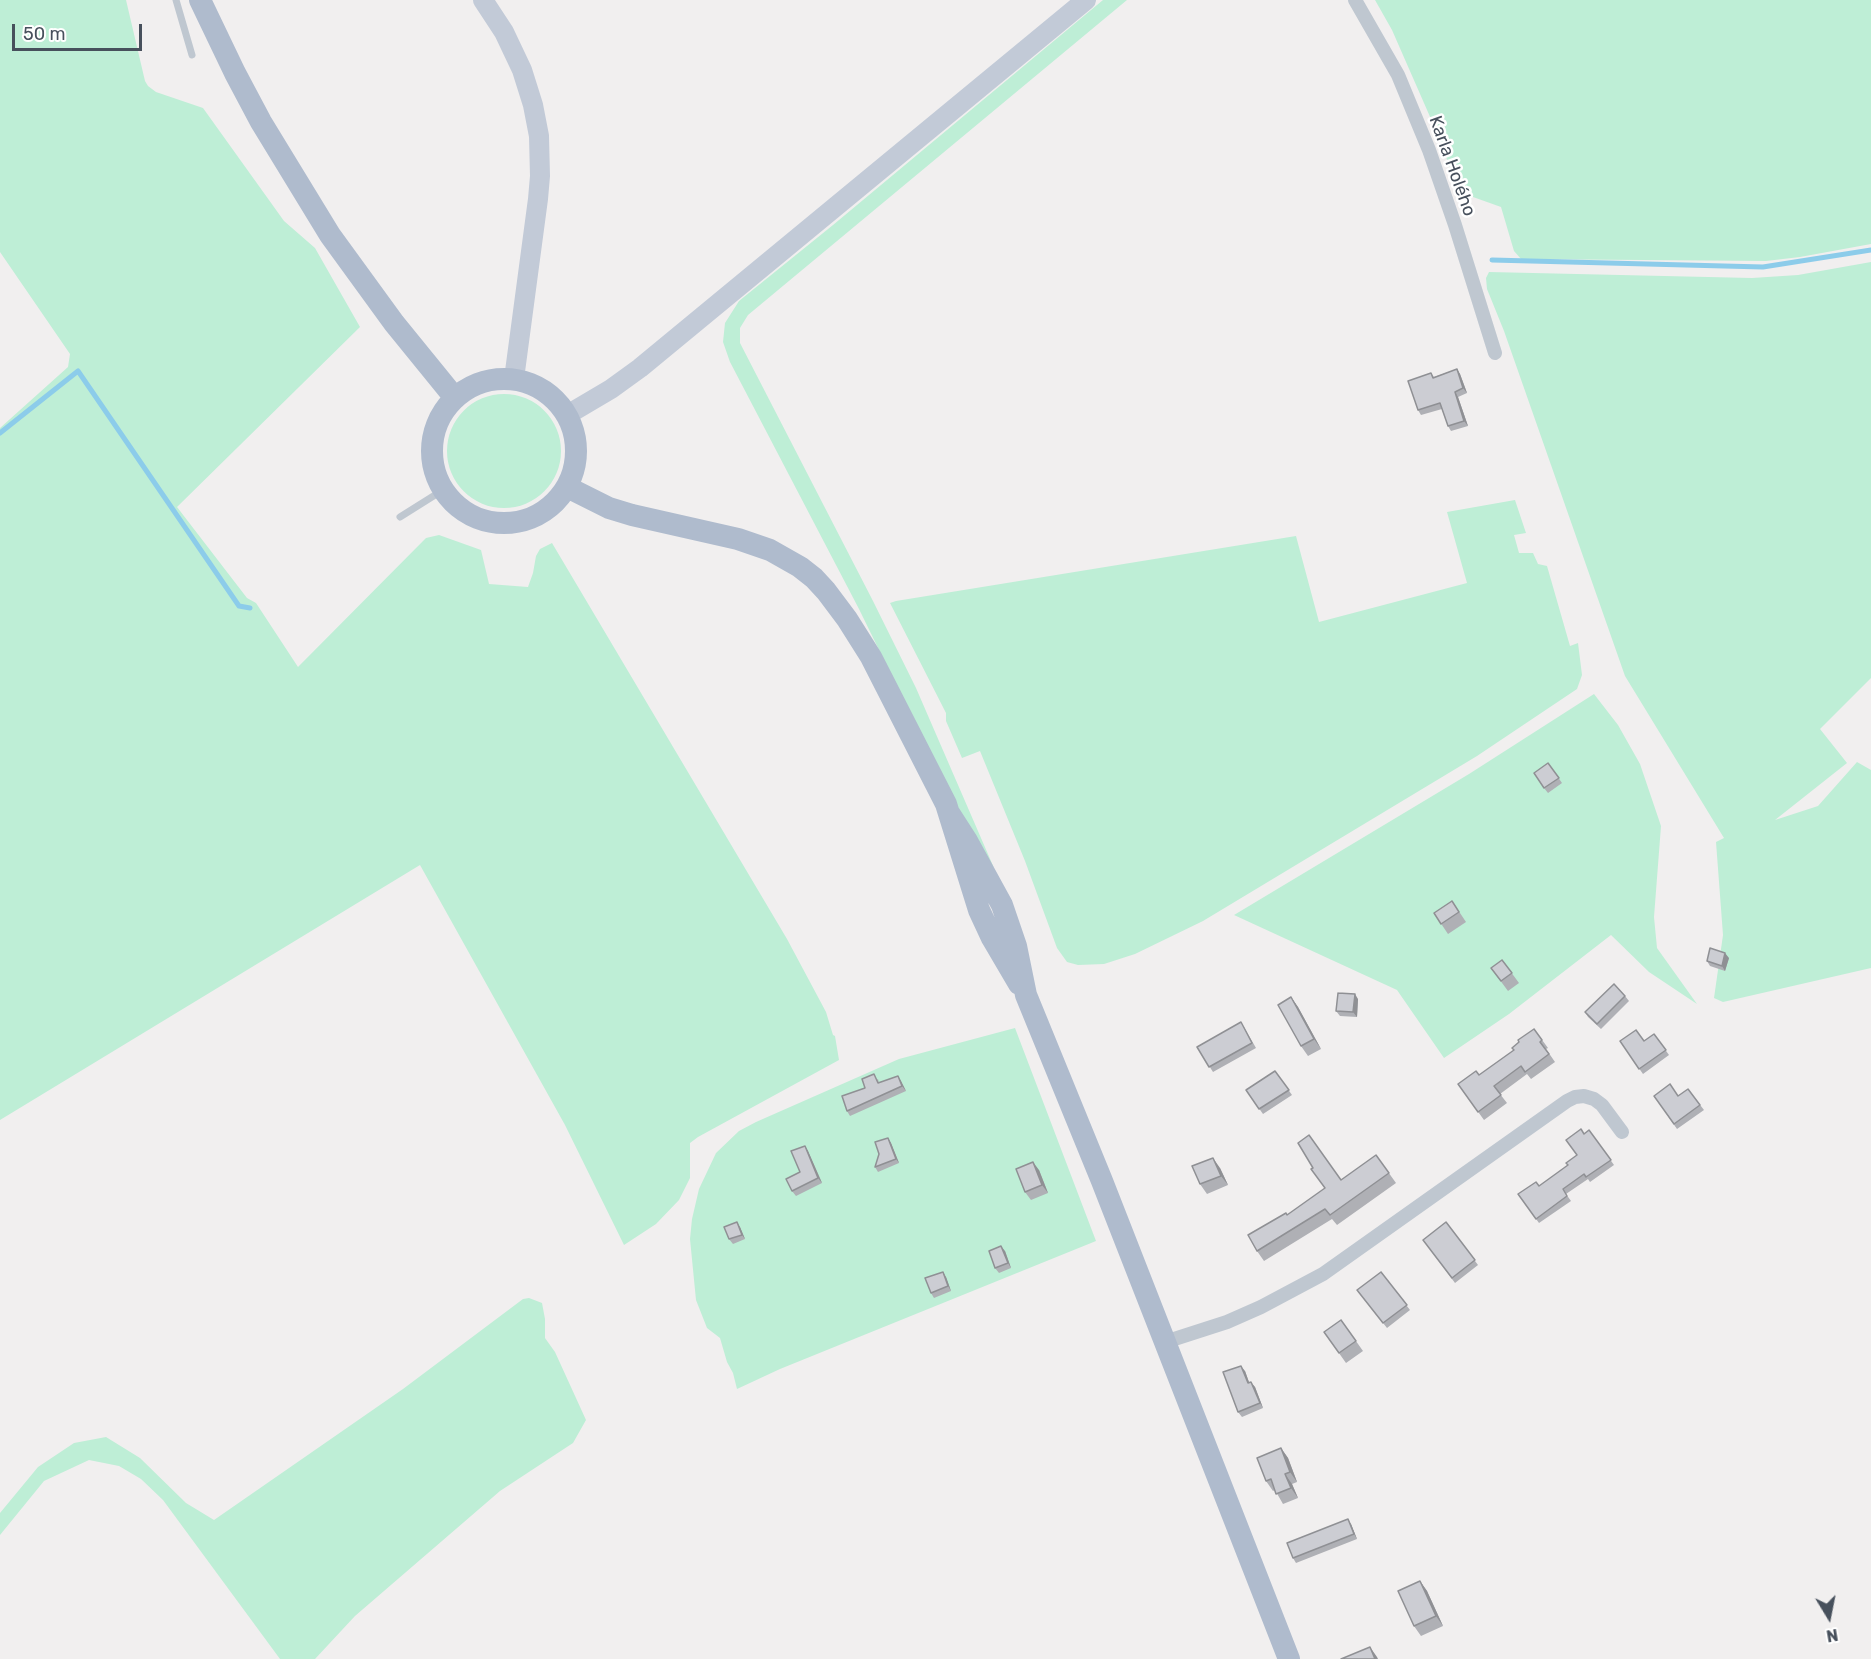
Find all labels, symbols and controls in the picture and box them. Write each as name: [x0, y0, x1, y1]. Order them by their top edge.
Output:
scale bar: [15, 12, 146, 50]
text: 50 m: [23, 23, 66, 45]
street label: Karla Holého: [1424, 113, 1480, 219]
north arrow: [1799, 1587, 1859, 1647]
text: N: [1825, 1625, 1840, 1646]

